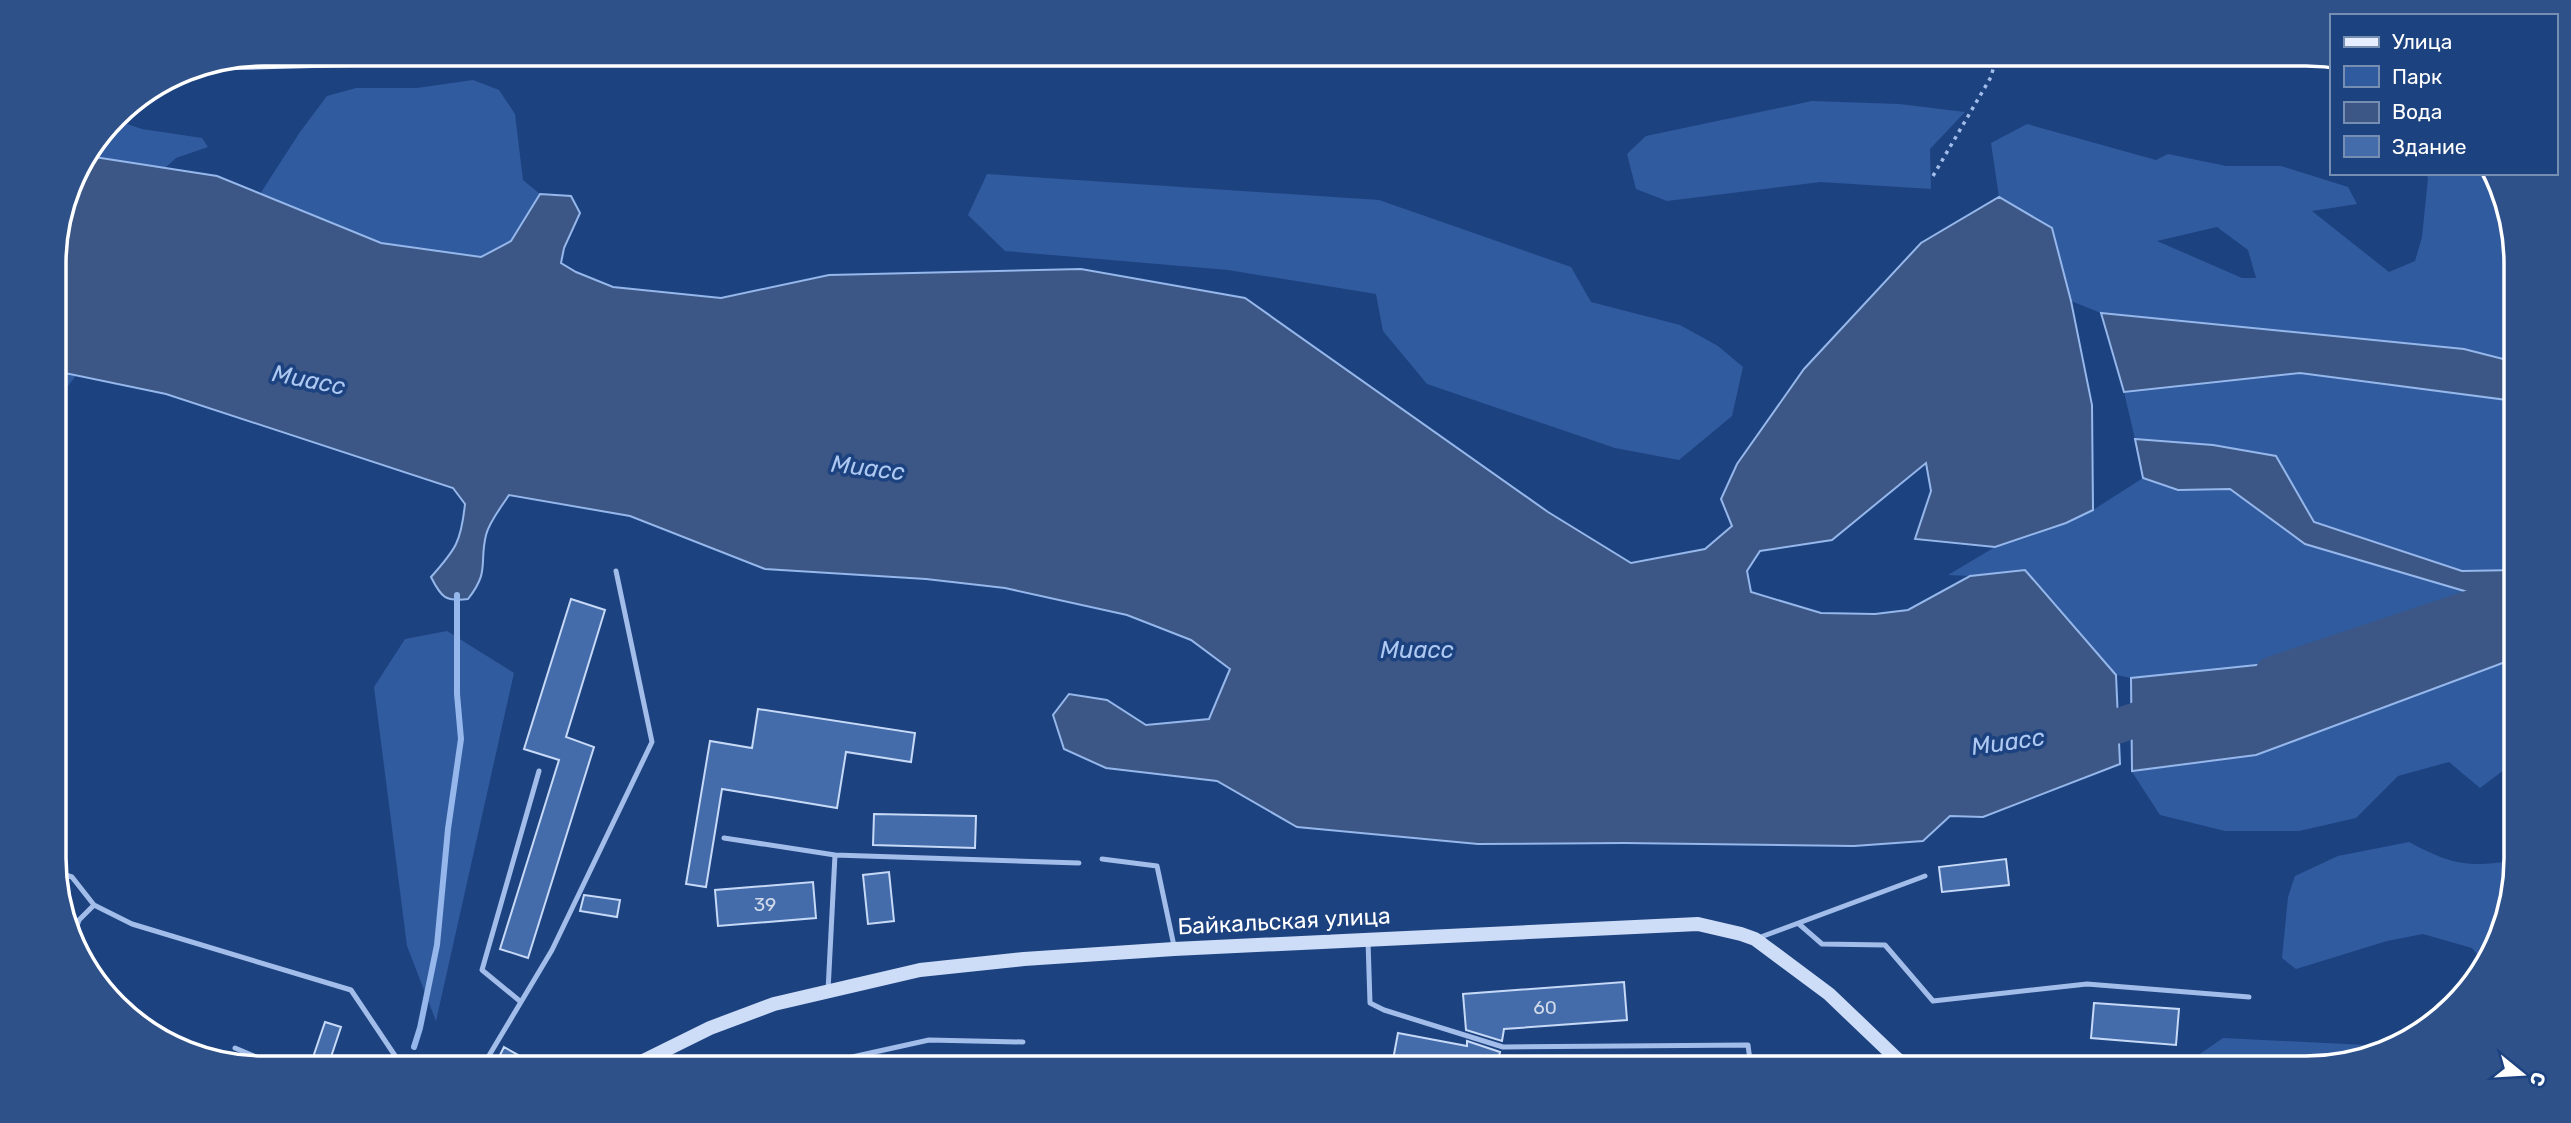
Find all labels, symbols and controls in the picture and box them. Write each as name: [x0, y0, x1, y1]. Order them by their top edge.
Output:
legend: [2330, 14, 2557, 175]
text: Улица: [2392, 29, 2452, 54]
text: Парк: [2392, 64, 2442, 89]
text: Вода: [2392, 99, 2442, 124]
text: Здание: [2392, 134, 2467, 159]
water label: Миасс: [270, 359, 348, 401]
water label: Миасс: [830, 450, 906, 486]
water label: Миасс: [1380, 636, 1454, 664]
water label: Миасс: [1969, 723, 2047, 761]
house number: 39: [754, 893, 776, 916]
street label: Байкальская улица: [1177, 901, 1391, 941]
house number: 60: [1533, 996, 1557, 1019]
north arrow: [2487, 1039, 2557, 1109]
text: С: [2525, 1069, 2551, 1089]

